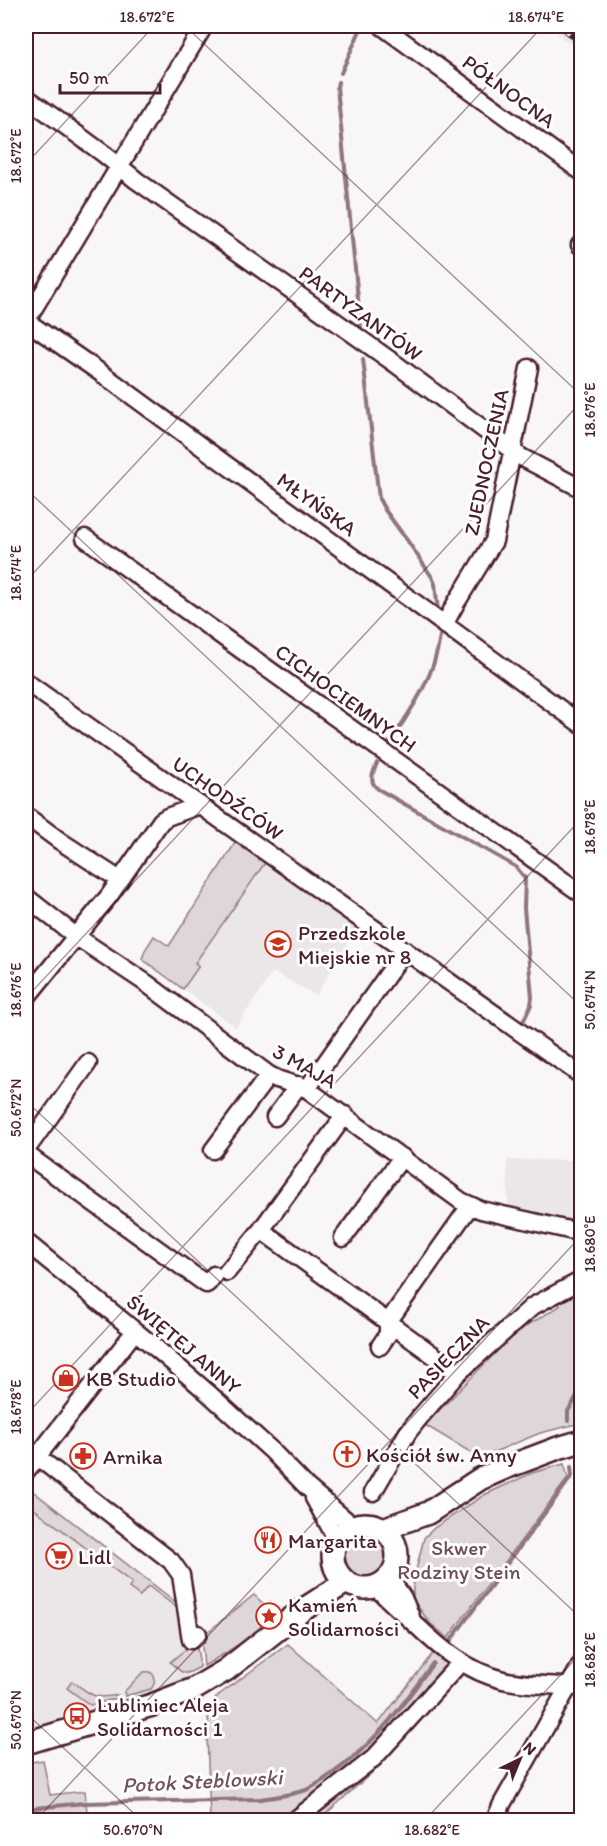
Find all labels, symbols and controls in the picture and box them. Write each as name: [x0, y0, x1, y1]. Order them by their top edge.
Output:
text: 18.672°E: [120, 8, 174, 26]
text: 18.674°E: [508, 8, 564, 26]
street label: PÓŁNOCNA: [458, 49, 561, 133]
scale bar: [60, 57, 160, 95]
text: 50 m: [69, 67, 109, 89]
text: 18.672°E: [7, 129, 25, 183]
street label: PARTYZANTÓW: [295, 260, 427, 366]
text: 18.676°E: [581, 383, 599, 437]
street label: ZJEDNOCZENIA: [458, 386, 514, 537]
street label: MŁYŃSKA: [272, 467, 362, 542]
text: 18.674°E: [7, 545, 25, 601]
street label: CICHOCIEMNYCH: [270, 638, 422, 758]
street label: UCHODŹCÓW: [168, 751, 288, 845]
text: 18.678°E: [581, 799, 599, 855]
place label: Przedszkole Miejskie nr 8: [298, 920, 411, 969]
school or university icon: Przedszkole Miejskie nr 8: [263, 929, 293, 959]
text: 18.676°E: [7, 963, 25, 1017]
text: 50.674°N: [581, 970, 599, 1030]
street label: 3 MAJA: [269, 1038, 342, 1094]
text: 50.672°N: [7, 1079, 25, 1137]
text: 18.680°E: [581, 1216, 599, 1272]
street label: ŚWIĘTEJ ANNY: [122, 1289, 246, 1399]
street label: PASIECZNA: [402, 1310, 494, 1404]
shop icon: KB Studio: [51, 1363, 81, 1393]
place label: KB Studio: [86, 1366, 176, 1391]
text: 18.678°E: [7, 1379, 25, 1435]
church icon: Kościół św. Anny: [332, 1439, 362, 1469]
pharmacy icon: Arnika: [68, 1441, 98, 1471]
place label: Kościół św. Anny: [366, 1442, 517, 1467]
place label: Arnika: [103, 1444, 163, 1469]
restaurant icon: Margarita: [253, 1525, 283, 1555]
place label: Margarita: [288, 1528, 377, 1553]
park label: Skwer Rodziny Stein: [397, 1535, 521, 1584]
supermarket icon: Lidl: [44, 1541, 74, 1571]
place label: Lidl: [78, 1544, 112, 1569]
place label: Kamień Solidarności: [288, 1592, 399, 1641]
place icon: Kamień Solidarności: [254, 1601, 284, 1631]
text: 18.682°E: [581, 1632, 599, 1688]
text: 50.670°N: [7, 1690, 25, 1750]
place label: Lubliniec Aleja Solidarności 1: [97, 1692, 229, 1741]
bus stop icon: Lubliniec Aleja Solidarności 1: [62, 1701, 92, 1731]
north arrow: [490, 1729, 550, 1789]
text: N: [519, 1738, 540, 1759]
water label: Potok Steblowski: [121, 1763, 285, 1799]
text: 50.670°N: [103, 1821, 163, 1839]
text: 18.682°E: [404, 1821, 460, 1839]

